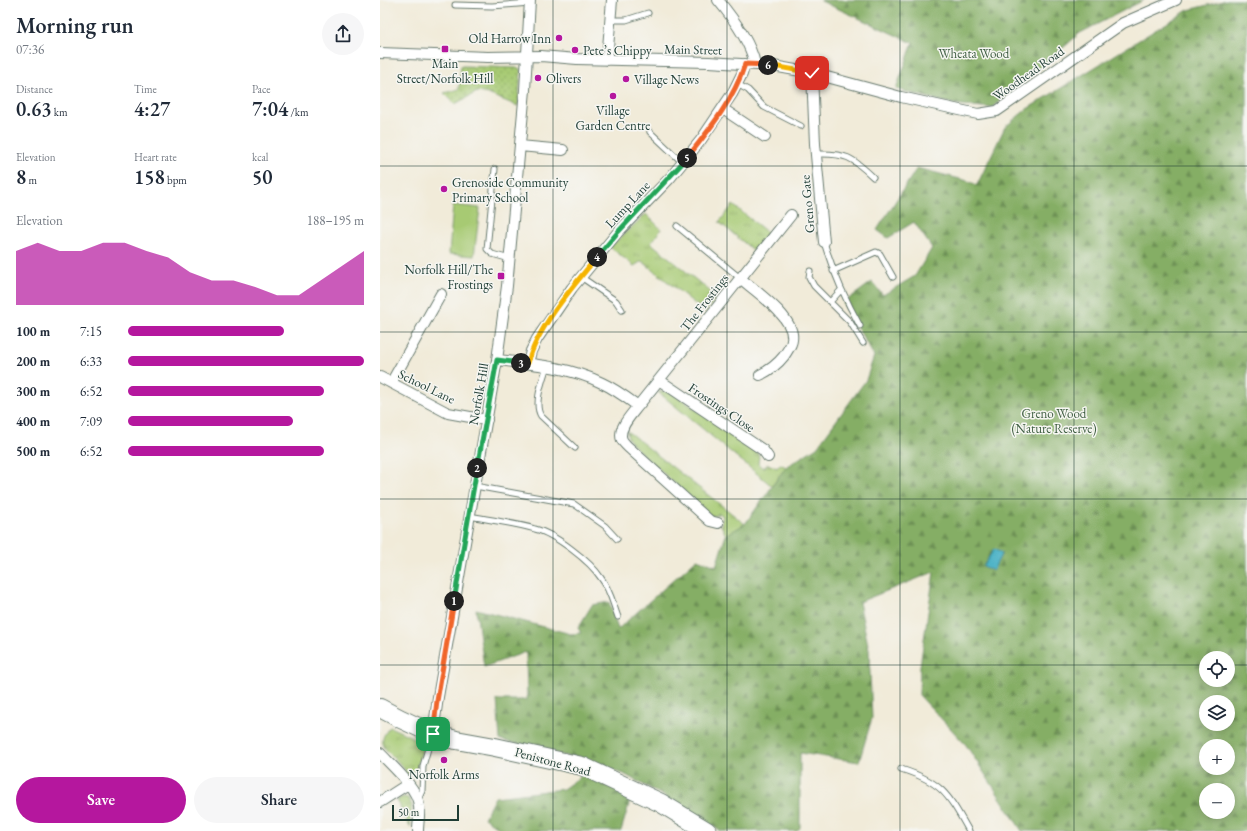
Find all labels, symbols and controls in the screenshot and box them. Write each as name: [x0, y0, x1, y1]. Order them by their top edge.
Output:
text: Morning run: [16, 11, 134, 40]
button: share: [322, 13, 364, 55]
place label: Old Harrow Inn: [468, 30, 551, 47]
marker: Old Harrow Inn: [554, 33, 564, 43]
street label: Main Street: [664, 40, 722, 59]
text: 07:36: [16, 41, 44, 58]
place label: Pete’s Chippy: [583, 42, 652, 59]
street label: Woodhead Road: [989, 42, 1068, 104]
marker: Main Street/Norfolk Hill: [440, 44, 450, 54]
marker: Pete’s Chippy: [570, 45, 580, 55]
park label: Wheata Wood: [939, 45, 1010, 62]
place label: Main Street/Norfolk Hill: [397, 55, 493, 87]
pin: 6: [758, 55, 778, 75]
pin: [795, 56, 829, 90]
text: 6: [765, 58, 771, 72]
icon: check: [801, 62, 823, 84]
place label: Olivers: [546, 70, 581, 87]
place label: Village News: [634, 71, 699, 88]
marker: Olivers: [533, 73, 543, 83]
marker: Village News: [621, 74, 631, 84]
text: Distance: [16, 82, 53, 96]
text: Time: [134, 82, 157, 96]
text: Pace: [252, 82, 270, 96]
marker: Village Garden Centre: [608, 91, 618, 101]
text: 0.63: [16, 96, 52, 122]
text: 4:27: [134, 96, 170, 122]
text: 7:04: [252, 96, 288, 122]
place label: Village Garden Centre: [576, 102, 650, 134]
text: km: [52, 105, 68, 119]
text: /km: [288, 105, 309, 119]
pin: 5: [677, 148, 697, 168]
text: Elevation: [16, 150, 56, 164]
text: Heart rate: [134, 150, 177, 164]
text: kcal: [252, 150, 269, 164]
text: 5: [684, 151, 690, 165]
text: 8: [16, 164, 26, 190]
text: 158: [134, 164, 165, 190]
text: 50: [252, 164, 273, 190]
text: m: [26, 173, 37, 187]
text: bpm: [165, 173, 187, 187]
place label: Grenoside Community Primary School: [452, 174, 569, 206]
street label: Greno Gate: [796, 174, 819, 234]
street label: Lump Lane: [601, 177, 654, 232]
marker: Grenoside Community Primary School: [439, 184, 449, 194]
text: Elevation: [16, 212, 63, 229]
text: 188–195 m: [307, 212, 364, 229]
pin: 4: [587, 247, 607, 267]
text: 4: [594, 250, 600, 264]
place label: Norfolk Hill/The Frostings: [404, 261, 493, 293]
street label: The Frostings: [677, 270, 732, 335]
marker: Norfolk Hill/The Frostings: [496, 271, 506, 281]
text: 100 m: [16, 323, 50, 340]
text: 7:15: [80, 323, 102, 340]
text: 200 m: [16, 353, 50, 370]
text: 6:33: [80, 353, 102, 370]
pin: 3: [511, 353, 531, 373]
text: 3: [518, 356, 524, 370]
street label: Norfolk Hill: [465, 362, 492, 427]
street label: School Lane: [396, 365, 458, 407]
street label: Frostings Close: [685, 379, 758, 436]
text: 300 m: [16, 383, 50, 400]
text: 6:52: [80, 383, 102, 400]
park label: Greno Wood (Nature Reserve): [1011, 405, 1097, 437]
text: 400 m: [16, 413, 50, 430]
text: 7:09: [80, 413, 102, 430]
text: 500 m: [16, 443, 50, 460]
text: 6:52: [80, 443, 102, 460]
pin: 2: [467, 458, 487, 478]
text: 2: [474, 461, 480, 475]
pin: 1: [444, 591, 464, 611]
text: 1: [451, 594, 457, 608]
map controls: [1199, 651, 1235, 819]
button: locate: [1199, 651, 1235, 687]
button: layers: [1199, 695, 1235, 731]
pin: [416, 717, 450, 751]
icon: arrive: [422, 723, 444, 745]
button: +: [1199, 739, 1235, 775]
street label: Penistone Road: [513, 743, 593, 780]
marker: Norfolk Arms: [439, 755, 449, 765]
place label: Norfolk Arms: [409, 766, 479, 783]
button: Save: [16, 777, 186, 823]
button: Share: [194, 777, 364, 823]
button: −: [1199, 783, 1235, 819]
scale bar: [392, 803, 459, 822]
text: 50 m: [398, 805, 419, 819]

